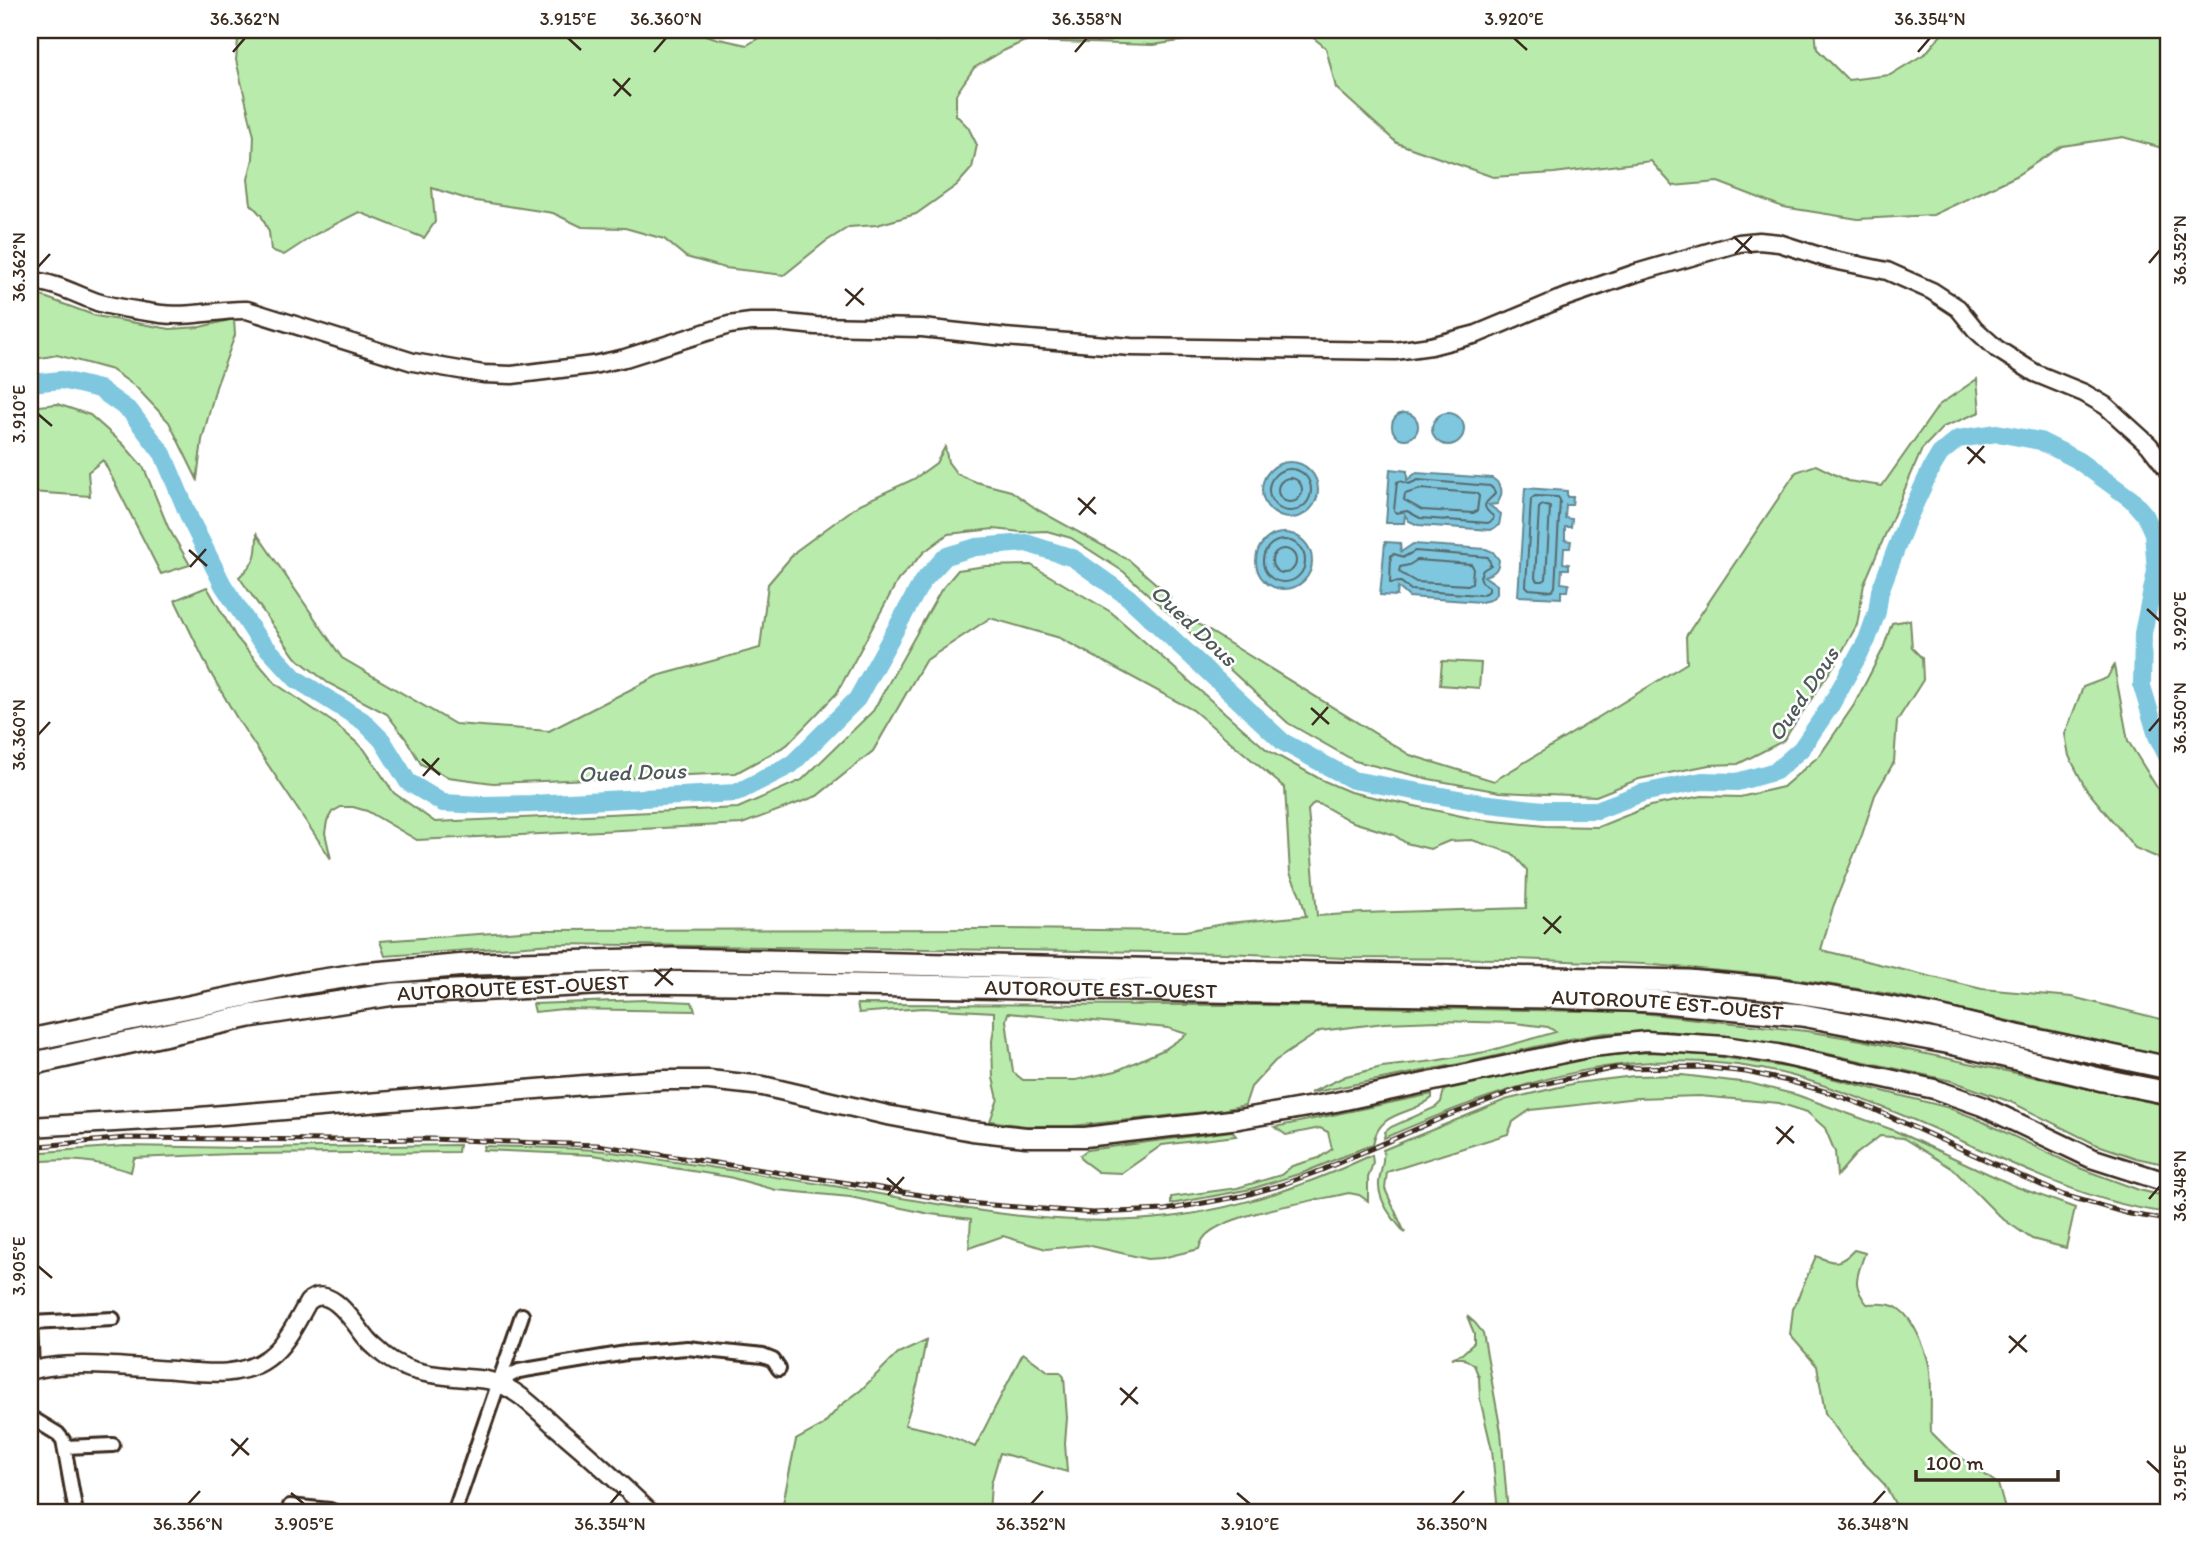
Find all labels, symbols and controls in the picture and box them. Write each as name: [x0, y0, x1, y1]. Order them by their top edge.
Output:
text: 36.362°N: [210, 8, 280, 30]
text: 3.915°E: [540, 8, 596, 30]
text: 36.360°N: [630, 8, 702, 30]
text: 36.358°N: [1052, 8, 1122, 30]
text: 3.920°E: [1484, 8, 1544, 30]
text: 36.354°N: [1894, 8, 1966, 30]
text: 36.352°N: [2169, 215, 2191, 285]
text: 36.362°N: [8, 232, 30, 302]
text: 3.910°E: [8, 385, 30, 443]
water label: Oued Dous: [1145, 578, 1244, 673]
text: 3.920°E: [2169, 591, 2191, 651]
water label: Oued Dous: [1761, 640, 1846, 747]
text: 36.350°N: [2169, 682, 2191, 754]
text: 36.360°N: [8, 699, 30, 771]
water label: Oued Dous: [578, 756, 688, 788]
street label: AUTOROUTE EST-OUEST: [396, 969, 630, 1006]
street label: AUTOROUTE EST-OUEST: [984, 974, 1218, 1003]
street label: AUTOROUTE EST-OUEST: [1551, 984, 1785, 1025]
text: 36.348°N: [2169, 1150, 2191, 1222]
text: 3.905°E: [8, 1236, 30, 1296]
scale bar: [1916, 1438, 2057, 1482]
text: 3.915°E: [2169, 1445, 2191, 1501]
text: 100 m: [1926, 1450, 1984, 1475]
text: 36.356°N: [153, 1513, 223, 1535]
text: 3.905°E: [274, 1513, 334, 1535]
text: 36.354°N: [574, 1513, 646, 1535]
text: 36.352°N: [996, 1513, 1066, 1535]
text: 3.910°E: [1221, 1513, 1279, 1535]
text: 36.350°N: [1416, 1513, 1488, 1535]
text: 36.348°N: [1837, 1513, 1909, 1535]

